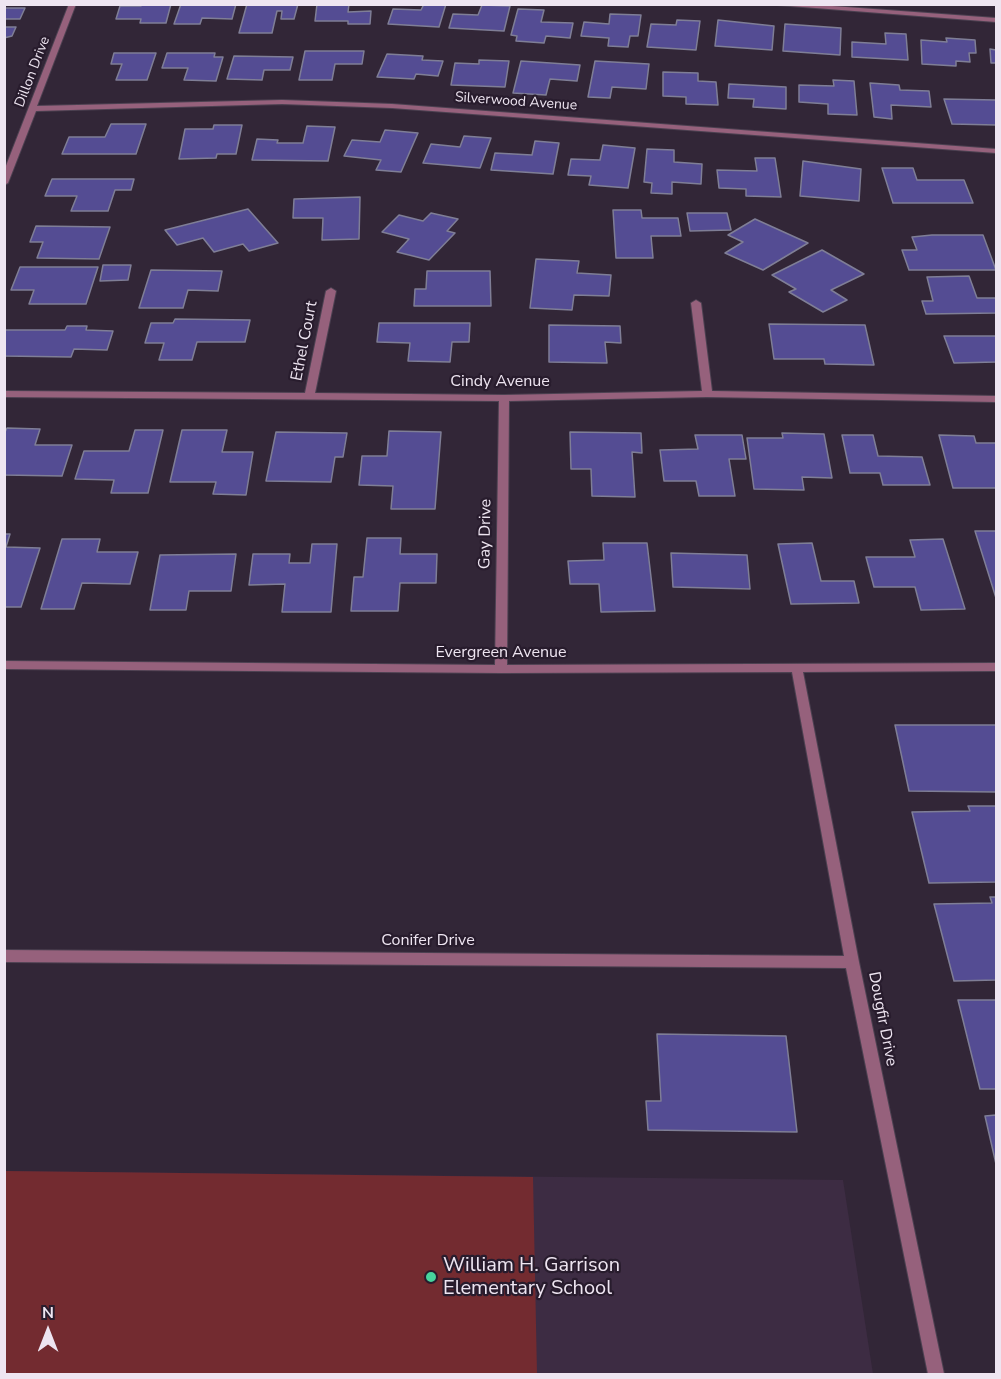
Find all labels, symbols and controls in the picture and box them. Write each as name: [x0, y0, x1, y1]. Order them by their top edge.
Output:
street label: Dillon Drive: [12, 34, 54, 110]
street label: Silverwood Avenue: [454, 89, 578, 115]
street label: Ethel Court: [288, 299, 322, 383]
street label: Cindy Avenue: [450, 372, 550, 392]
street label: Gay Drive: [476, 499, 496, 569]
street label: Evergreen Avenue: [435, 643, 567, 663]
street label: Conifer Drive: [381, 931, 475, 951]
street label: Dougfir Drive: [863, 970, 901, 1068]
place label: William H. Garrison Elementary School: [443, 1254, 620, 1301]
marker: William H. Garrison Elementary School: [424, 1270, 438, 1284]
north arrow: [18, 1301, 78, 1361]
text: N: [42, 1302, 54, 1324]

